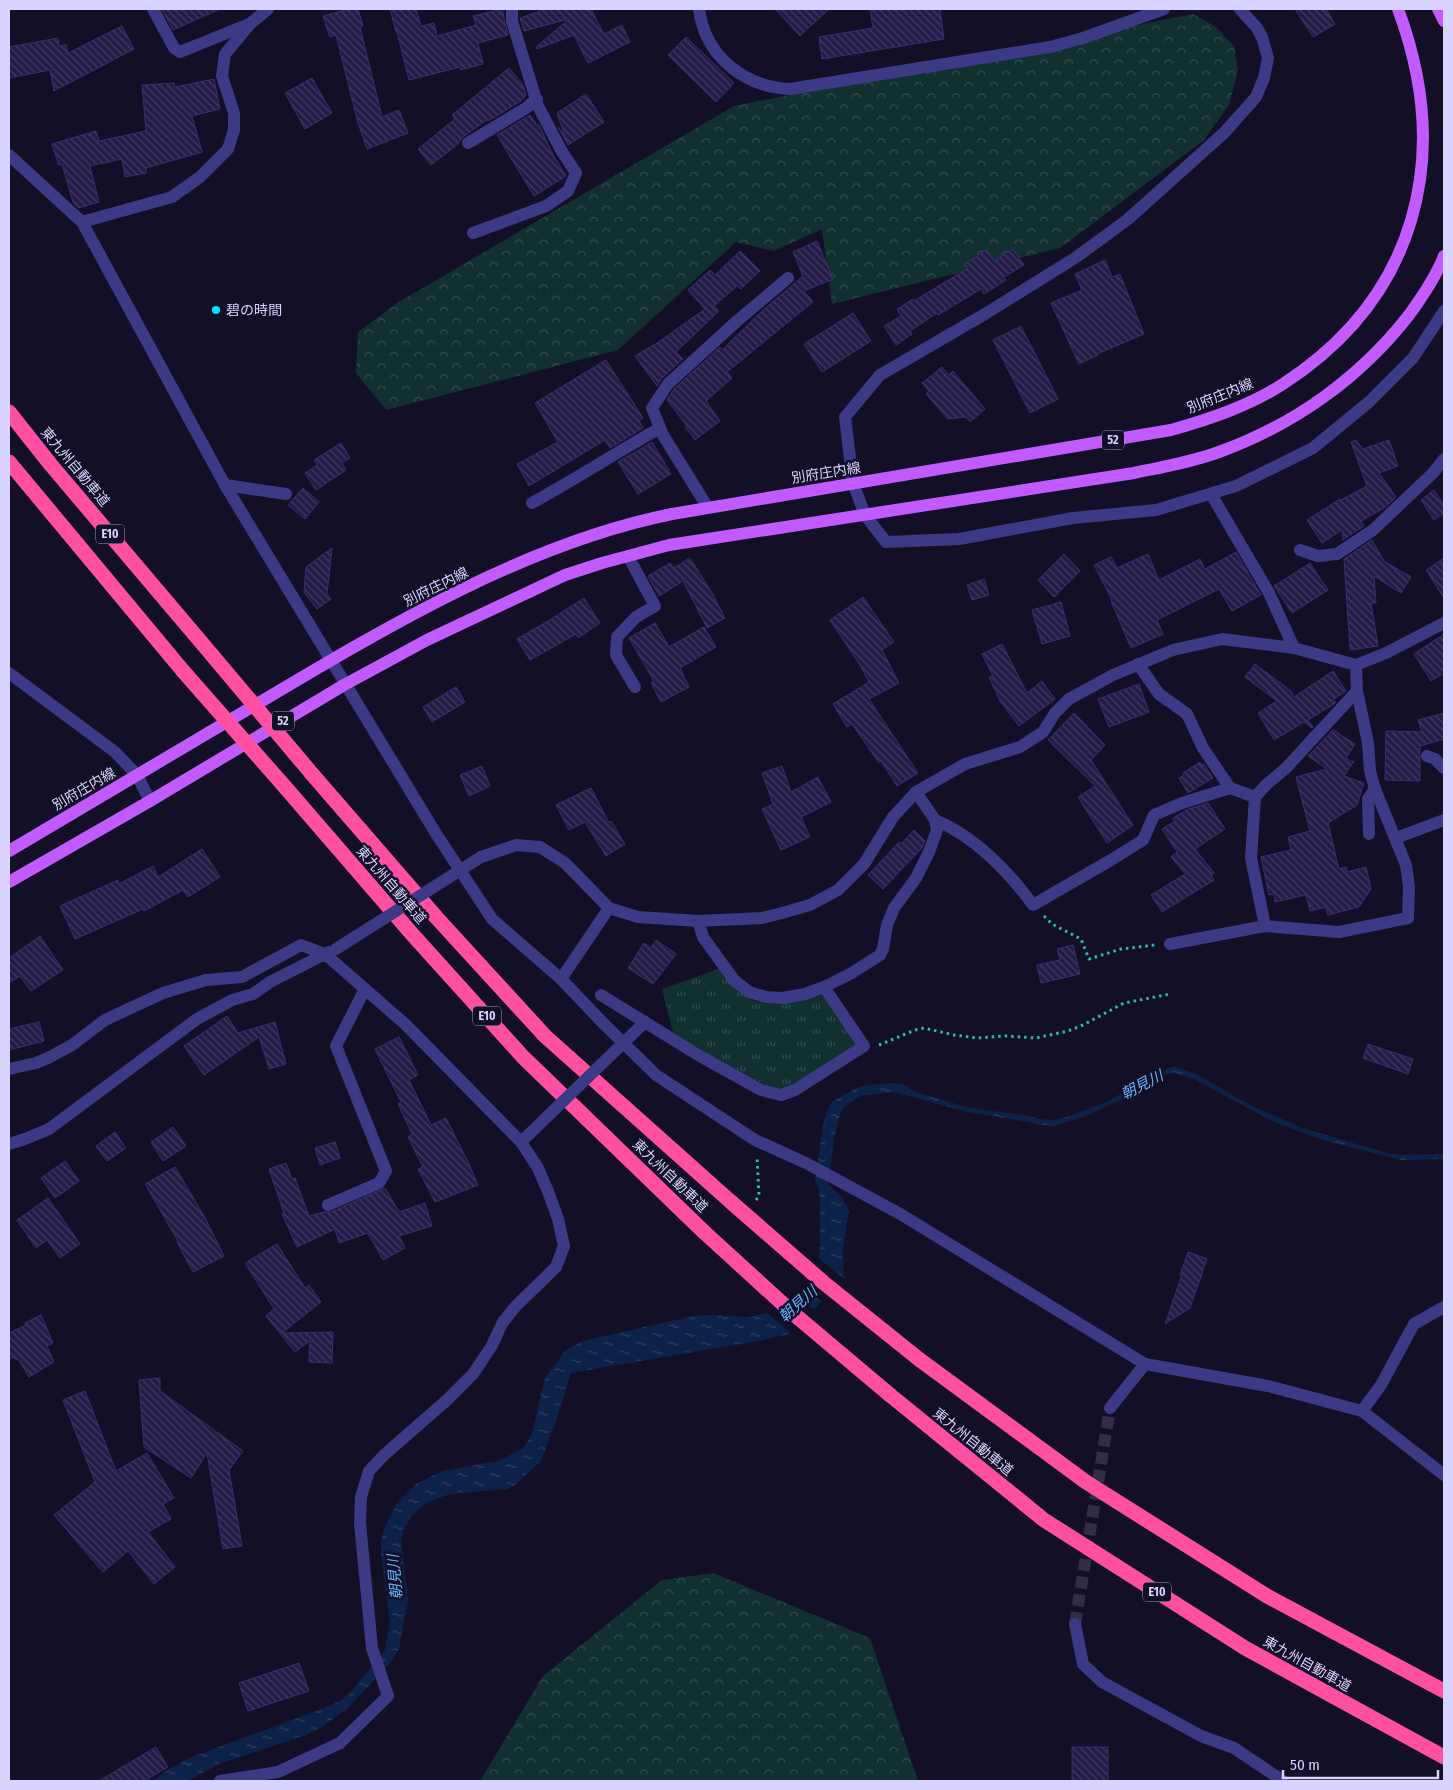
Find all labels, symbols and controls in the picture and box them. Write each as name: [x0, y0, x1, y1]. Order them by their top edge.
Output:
place label: 碧の時間: [226, 302, 282, 319]
marker: 碧の時間: [210, 304, 222, 316]
street label: 別府庄内線: [1184, 375, 1256, 417]
street label: 東九州自動車道: [37, 424, 113, 510]
road number: 52: [1102, 430, 1124, 450]
street label: 別府庄内線: [790, 459, 862, 487]
road number: E10: [96, 524, 124, 544]
street label: 別府庄内線: [401, 564, 471, 610]
road number: 52: [272, 711, 294, 730]
street label: 別府庄内線: [49, 764, 119, 814]
street label: 東九州自動車道: [352, 842, 430, 928]
road number: E10: [473, 1006, 501, 1026]
water label: 朝見川: [1118, 1066, 1168, 1103]
street label: 東九州自動車道: [629, 1136, 711, 1216]
water label: 朝見川: [775, 1281, 822, 1326]
street label: 東九州自動車道: [930, 1405, 1016, 1479]
water label: 朝見川: [384, 1552, 406, 1600]
road number: E10: [1143, 1582, 1171, 1601]
street label: 東九州自動車道: [1260, 1633, 1354, 1695]
scale bar: [1283, 1748, 1438, 1780]
text: 50 m: [1290, 1756, 1320, 1774]

